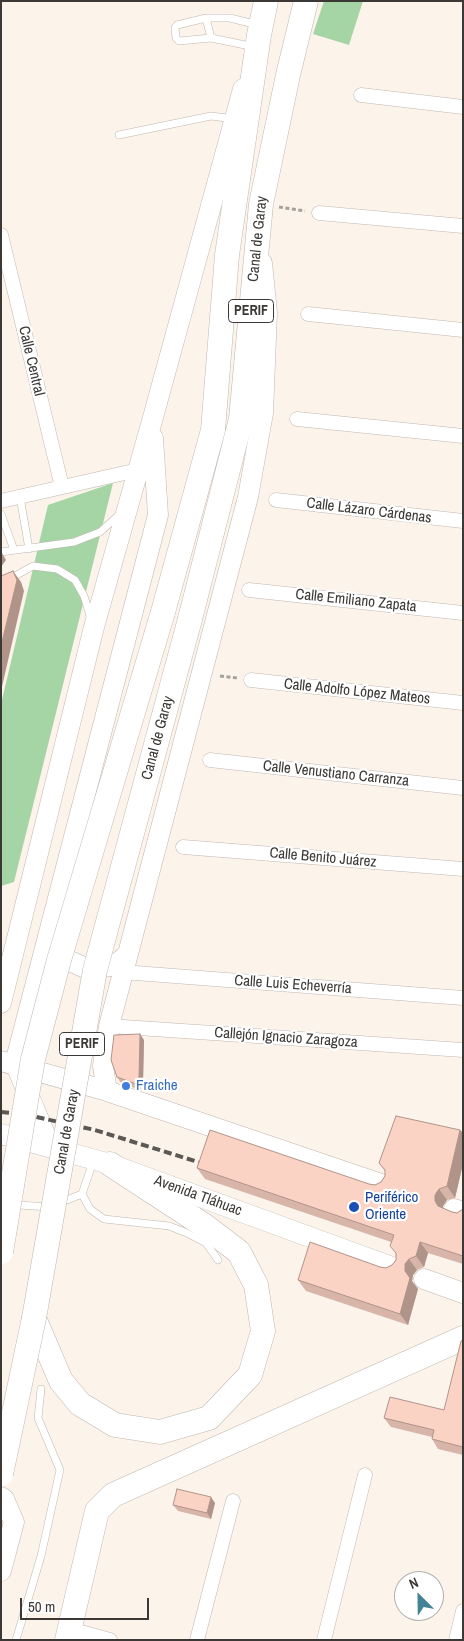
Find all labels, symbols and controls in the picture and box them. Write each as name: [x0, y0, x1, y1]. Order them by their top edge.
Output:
street label: Canal de Garay: [245, 195, 271, 283]
road number: PERIF: [228, 300, 274, 322]
street label: Calle Central: [14, 324, 48, 398]
street label: Calle Lázaro Cárdenas: [305, 494, 433, 528]
street label: Calle Emiliano Zapata: [295, 586, 417, 616]
street label: Calle Adolfo López Mateos: [283, 675, 431, 709]
street label: Canal de Garay: [138, 694, 178, 782]
street label: Calle Venustiano Carranza: [262, 757, 410, 791]
street label: Calle Benito Juárez: [269, 844, 377, 872]
street label: Calle Luis Echeverría: [234, 972, 352, 998]
street label: Callejón Ignacio Zaragoza: [214, 1024, 358, 1052]
road number: PERIF: [59, 1032, 104, 1056]
place label: Fraiche: [136, 1077, 178, 1095]
marker: Fraiche: [120, 1080, 132, 1092]
street label: Canal de Garay: [51, 1088, 83, 1176]
street label: Avenida Tláhuac: [152, 1172, 244, 1220]
place label: Periférico Oriente: [365, 1189, 418, 1224]
marker: Periférico Oriente: [347, 1200, 361, 1214]
north arrow: [394, 1571, 444, 1621]
text: N: [406, 1573, 421, 1593]
scale bar: [22, 1588, 151, 1620]
text: 50 m: [28, 1596, 55, 1617]

